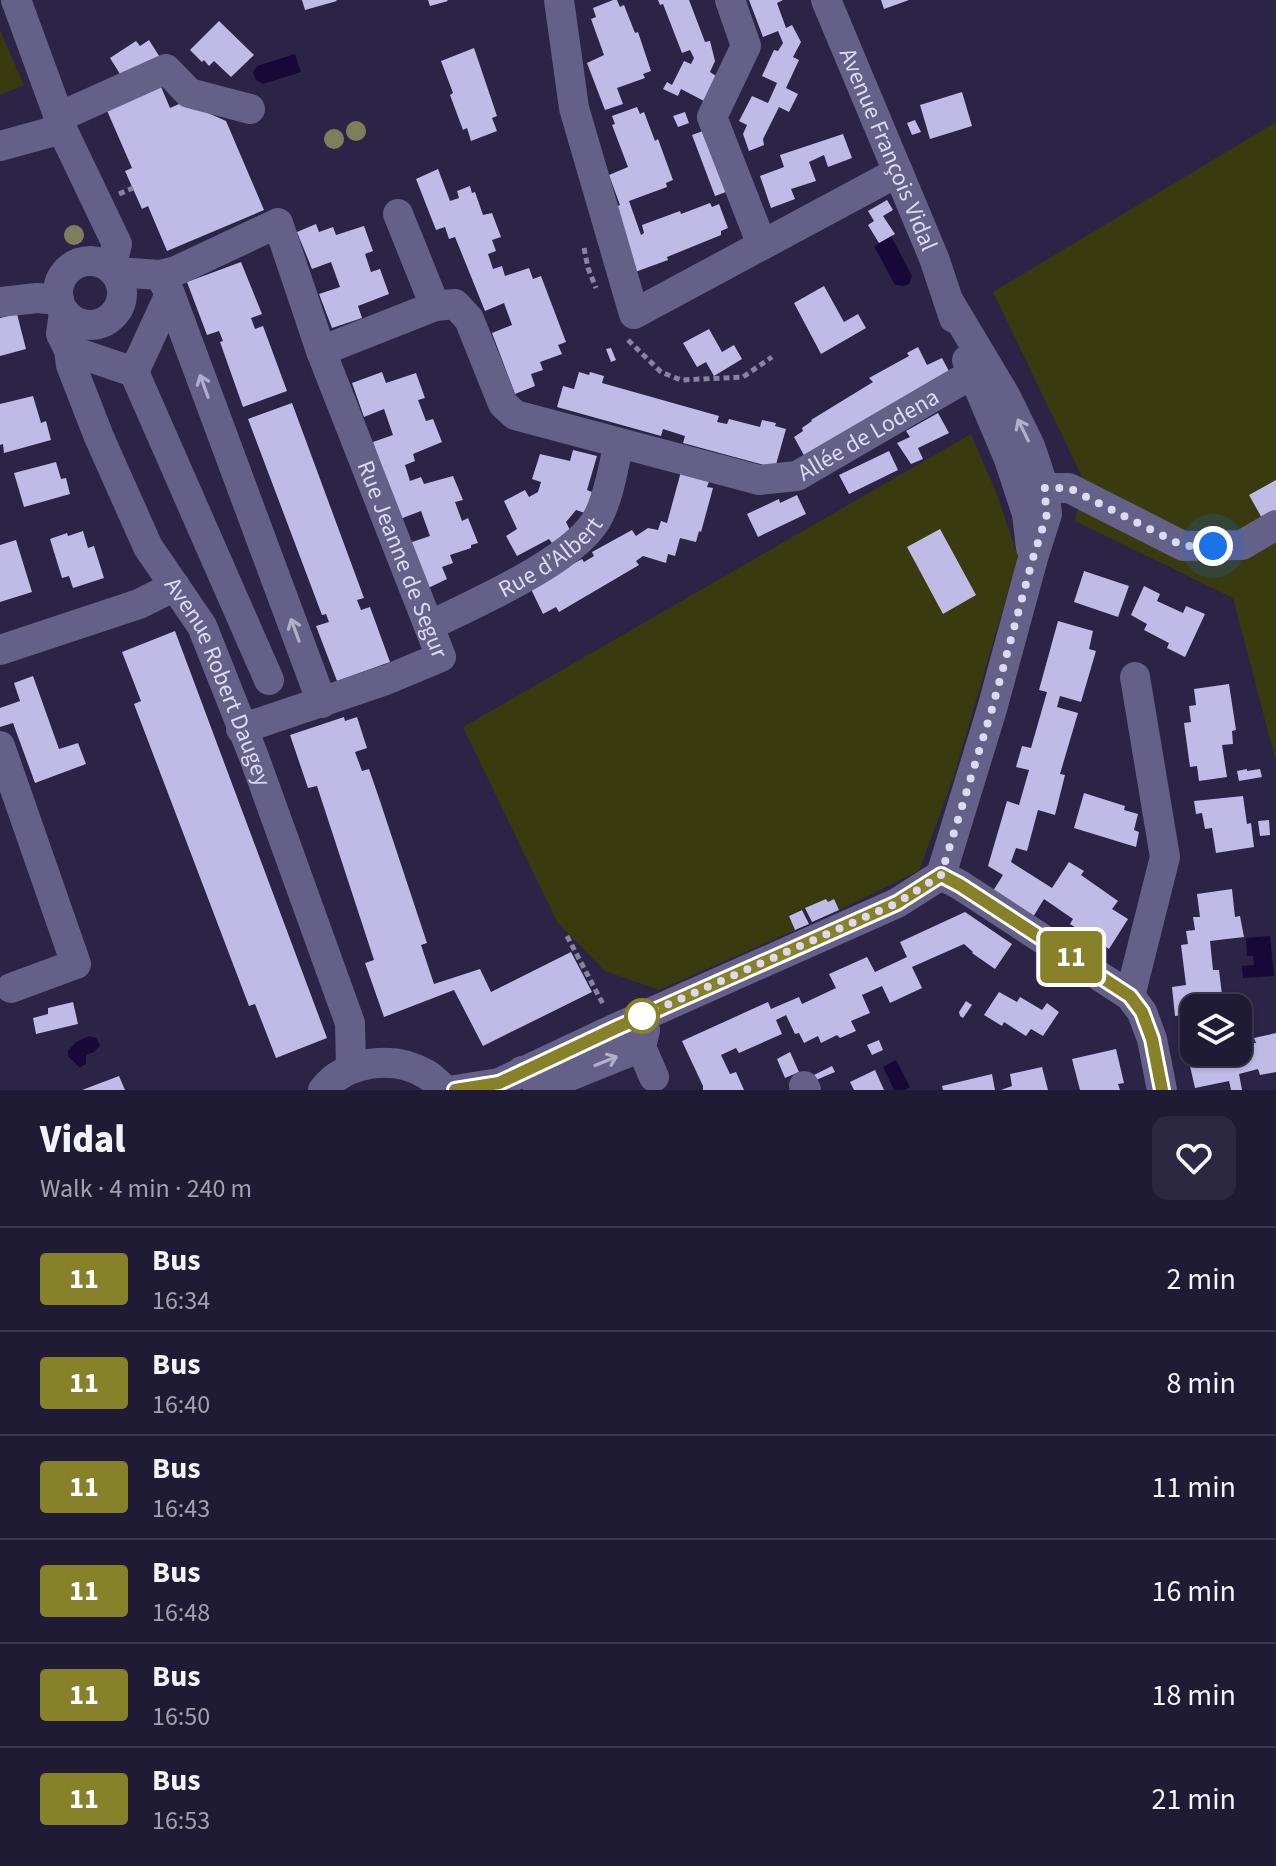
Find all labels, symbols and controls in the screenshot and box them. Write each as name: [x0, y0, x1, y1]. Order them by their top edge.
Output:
street label: Avenue François Vidal: [830, 42, 947, 256]
one-way arrow: [196, 375, 210, 399]
street label: Allée de Lodena: [791, 379, 946, 490]
one-way arrow: [1015, 419, 1030, 443]
street label: Rue Jeanne de Segur: [348, 455, 457, 664]
street label: Rue d’Albert: [492, 510, 611, 607]
your location: [1193, 526, 1233, 566]
street label: Avenue Robert Daugey: [156, 570, 281, 791]
one-way arrow: [287, 618, 301, 643]
line badge: 11: [1035, 931, 1107, 983]
text: 11: [1056, 937, 1086, 977]
map controls: [1180, 994, 1252, 1066]
button: layers: [1180, 994, 1252, 1066]
unlabelled marker: [625, 999, 659, 1033]
one-way arrow: [593, 1053, 618, 1068]
text: Vidal: [40, 1113, 125, 1167]
button: heart: [1152, 1116, 1236, 1200]
text: Walk · 4 min · 240 m: [40, 1170, 252, 1207]
text: Bus: [152, 1239, 200, 1282]
text: 2 min: [1166, 1258, 1236, 1301]
text: 11: [69, 1259, 99, 1299]
text: 16:34: [152, 1282, 210, 1319]
text: Bus: [152, 1343, 200, 1386]
text: 8 min: [1166, 1362, 1236, 1405]
text: 11: [69, 1363, 99, 1403]
text: 16:40: [152, 1386, 210, 1423]
text: Bus: [152, 1447, 200, 1490]
text: 11 min: [1152, 1466, 1236, 1509]
text: 11: [69, 1467, 99, 1507]
text: 16:43: [152, 1490, 210, 1527]
text: Bus: [152, 1551, 200, 1594]
text: 16 min: [1152, 1570, 1236, 1613]
text: 11: [69, 1571, 99, 1611]
text: 16:48: [152, 1594, 210, 1631]
text: Bus: [152, 1655, 200, 1698]
text: 18 min: [1152, 1674, 1236, 1717]
text: 11: [69, 1675, 99, 1715]
text: 16:50: [152, 1698, 210, 1735]
text: Bus: [152, 1759, 200, 1802]
text: 21 min: [1152, 1778, 1236, 1821]
text: 11: [69, 1779, 99, 1819]
text: 16:53: [152, 1802, 210, 1839]

